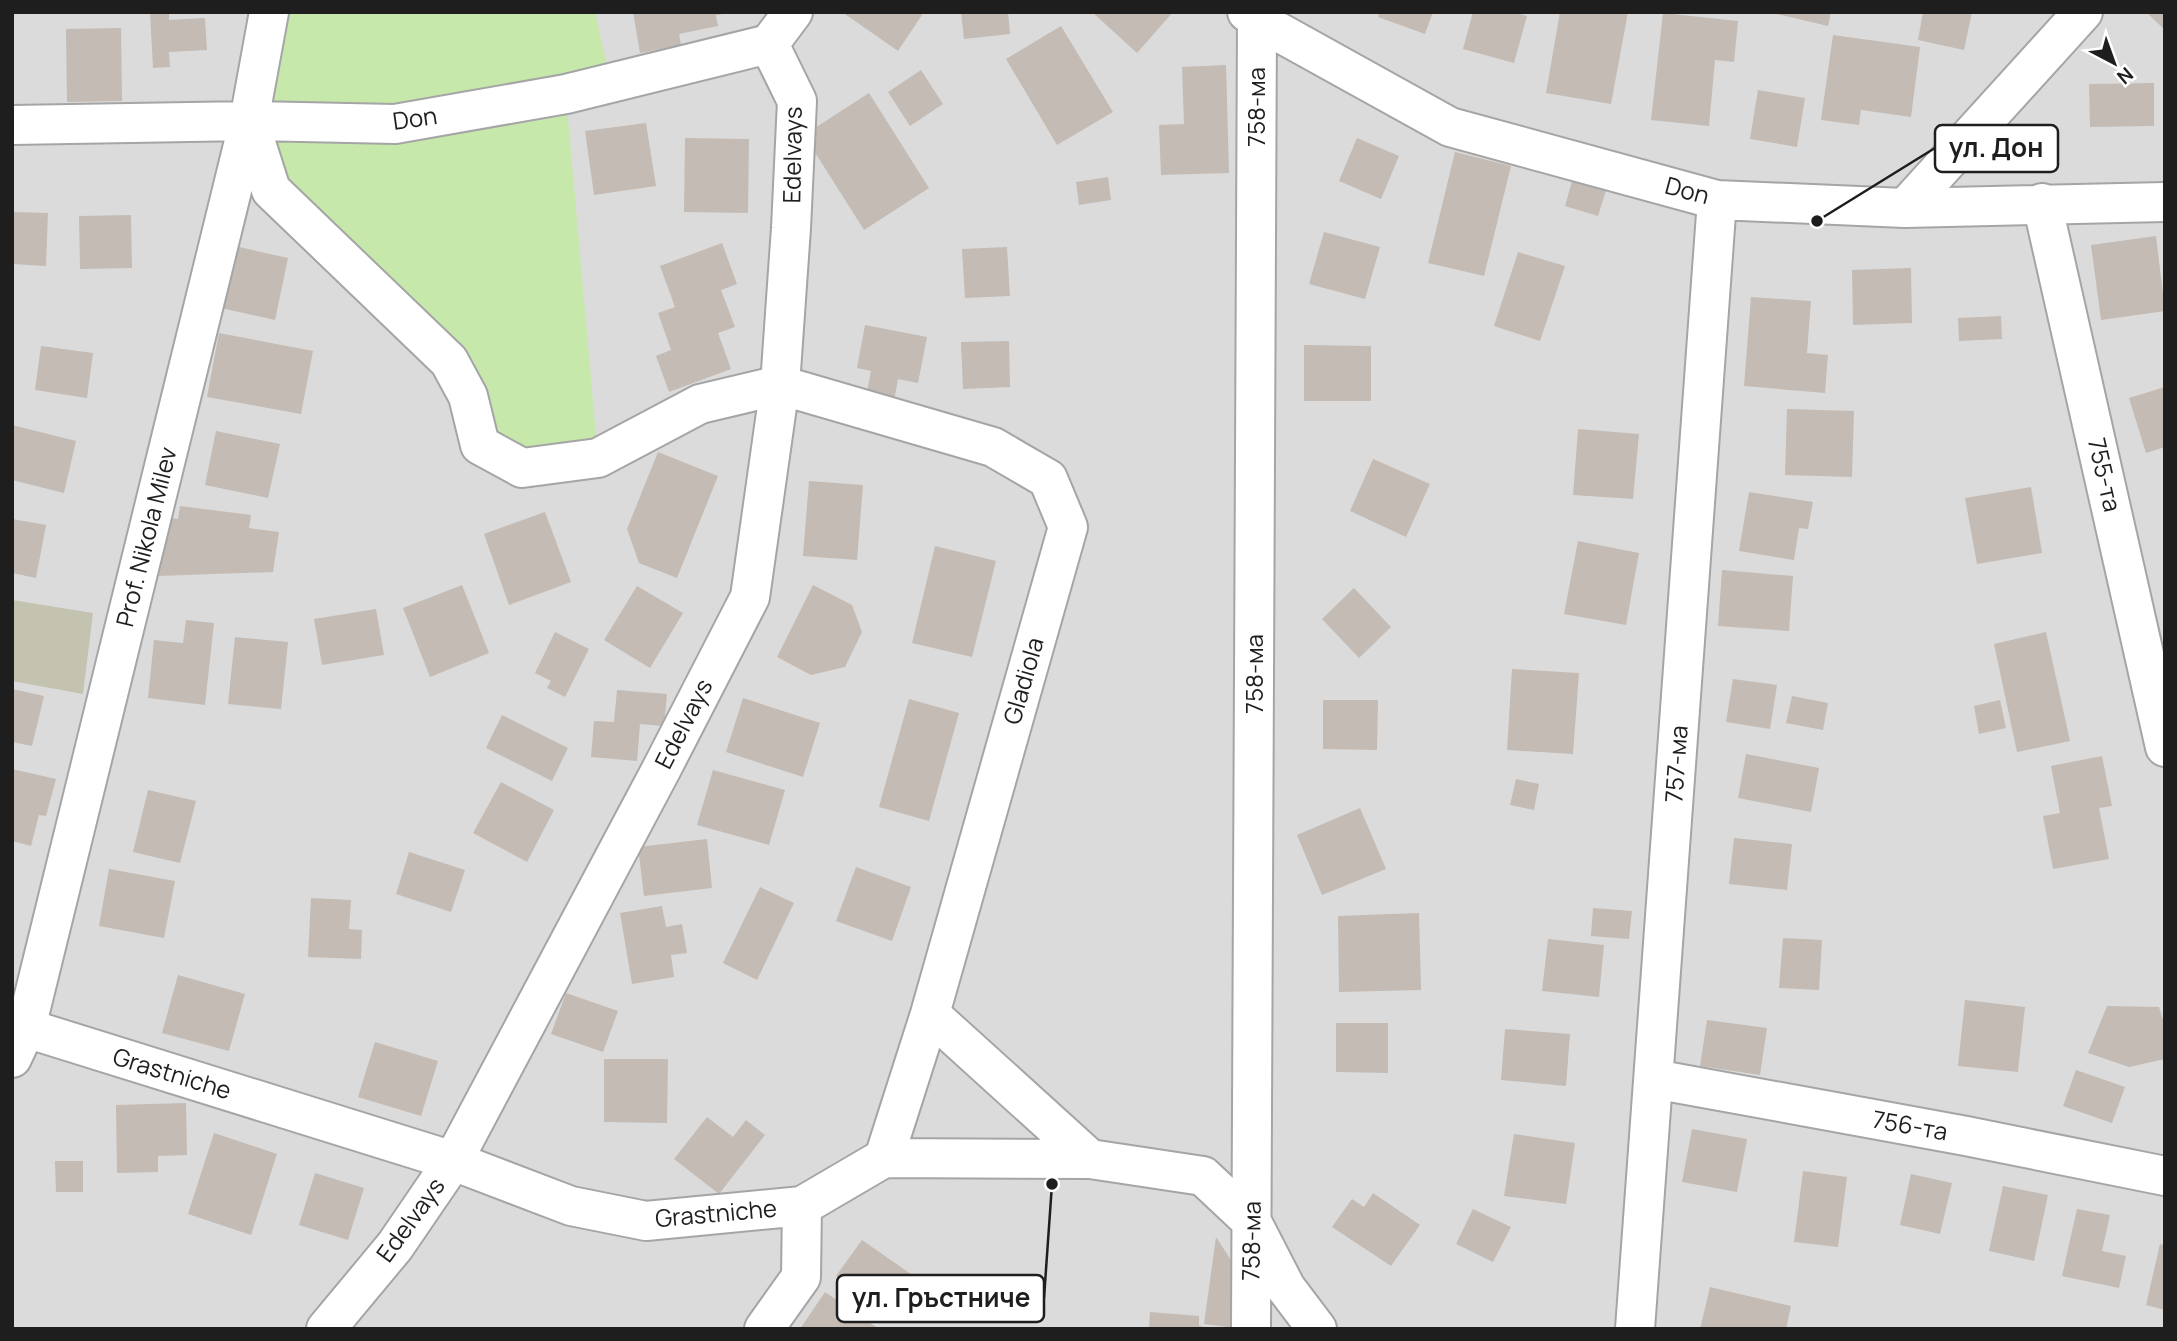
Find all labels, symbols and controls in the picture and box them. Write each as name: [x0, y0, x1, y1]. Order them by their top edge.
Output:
north arrow: [2079, 28, 2149, 98]
text: N: [2111, 62, 2139, 90]
street label: 758-ма: [1239, 67, 1272, 147]
street label: Don: [390, 98, 439, 137]
street label: Edelvays: [774, 106, 809, 204]
callout: ул. Дон: [1935, 125, 2058, 172]
text: ул. Дон: [1949, 129, 2043, 165]
street label: Don: [1662, 168, 1713, 211]
street label: 755-та: [2081, 434, 2130, 515]
street label: Prof. Nikola Milev: [107, 443, 184, 630]
street label: Gladiola: [994, 633, 1051, 728]
street label: 758-ма: [1237, 634, 1270, 714]
street label: Edelvays: [646, 673, 719, 774]
street label: 757-ма: [1656, 724, 1695, 804]
street label: Grastniche: [109, 1039, 236, 1106]
street label: 756-та: [1870, 1102, 1950, 1147]
street label: Edelvays: [368, 1170, 452, 1268]
street label: Grastniche: [654, 1191, 778, 1234]
street label: 758-ма: [1233, 1201, 1268, 1281]
callout: ул. Гръстниче: [837, 1275, 1044, 1322]
text: ул. Гръстниче: [852, 1279, 1030, 1315]

